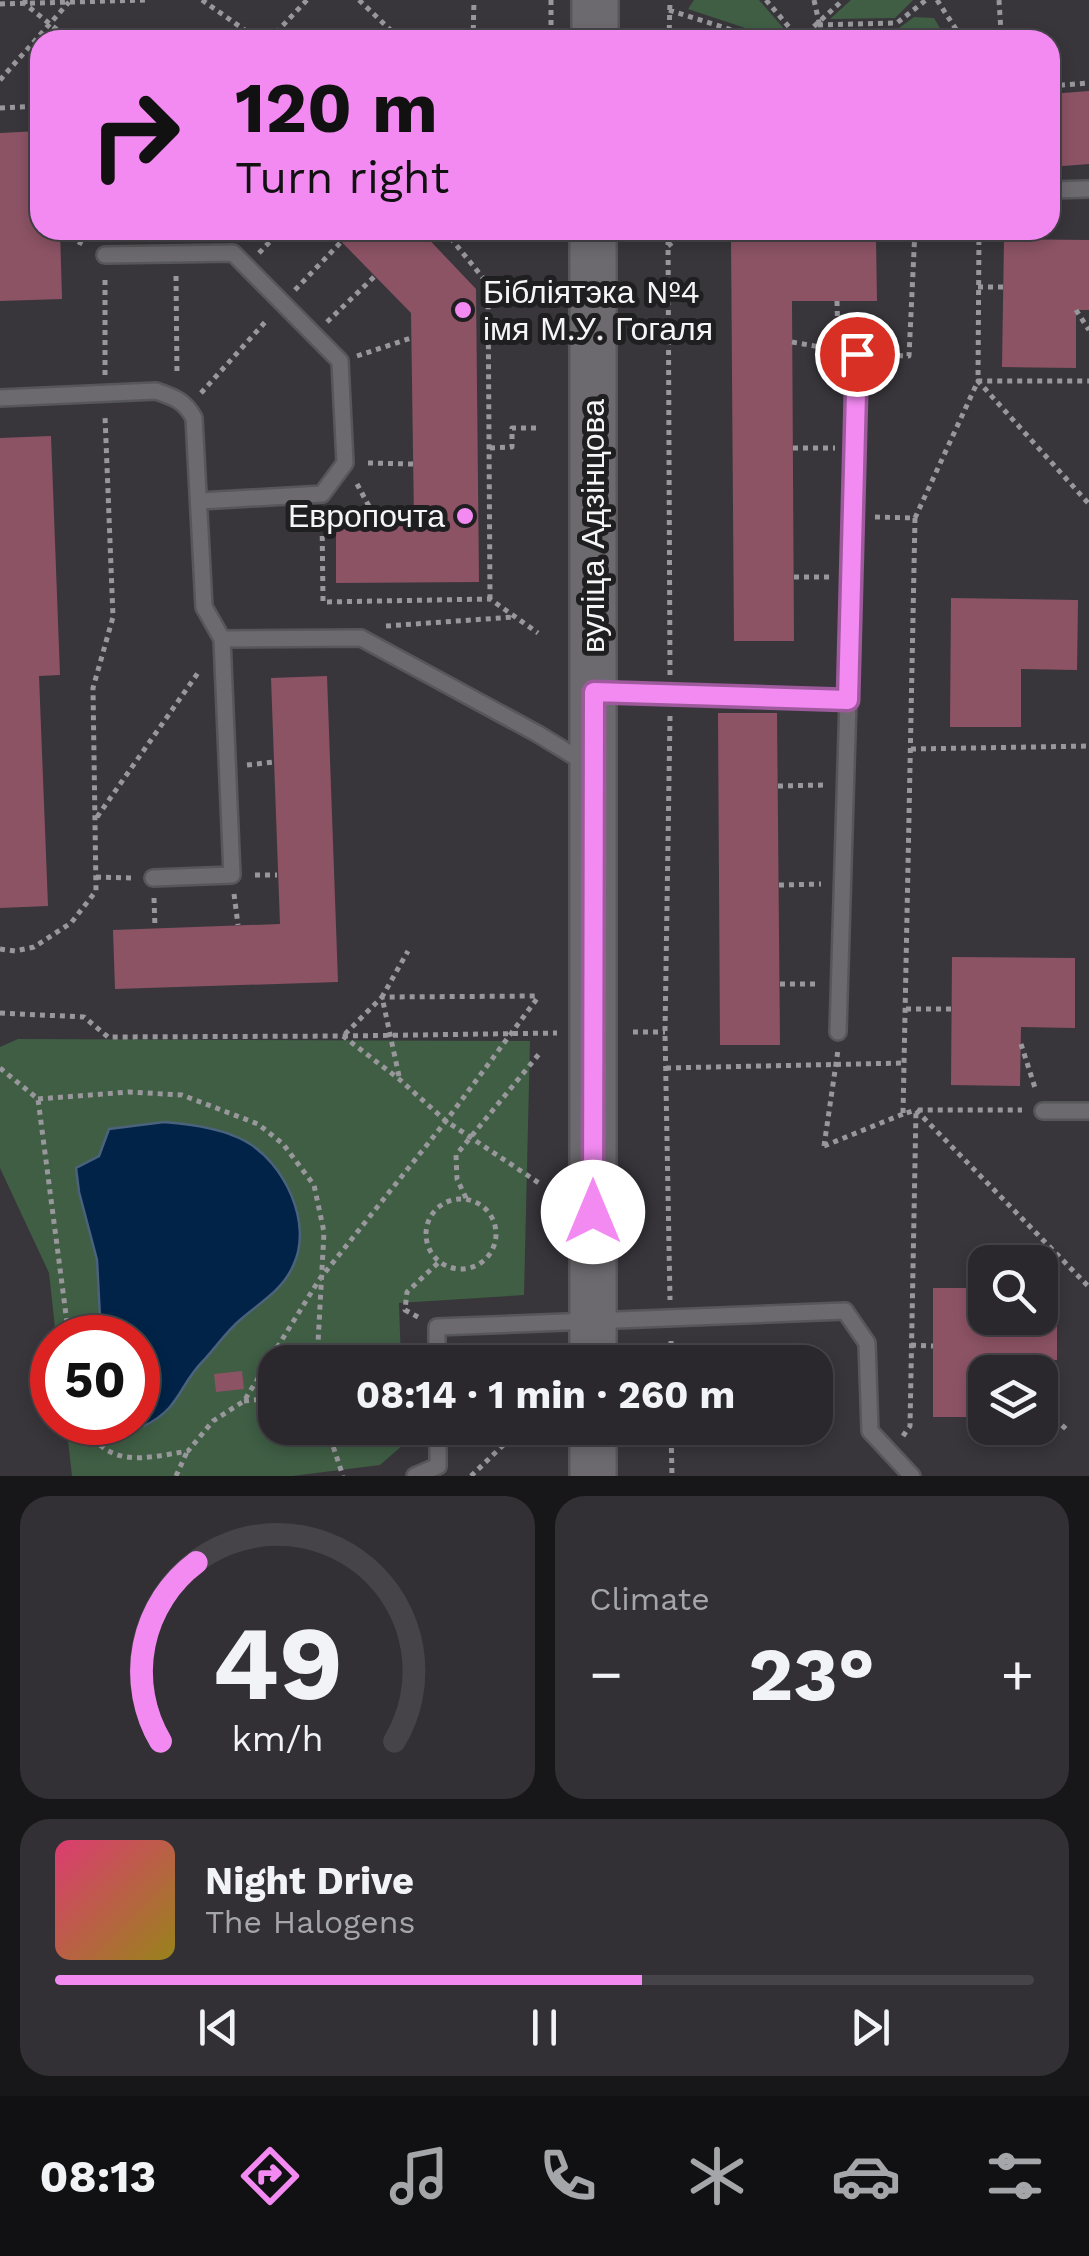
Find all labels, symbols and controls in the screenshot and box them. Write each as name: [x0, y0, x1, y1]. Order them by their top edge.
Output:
text: 120 m: [235, 67, 438, 149]
icon: right: [70, 70, 200, 200]
text: Turn right: [235, 151, 449, 204]
place label: Бібліятэка №4 імя М.У. Гогаля: [483, 273, 713, 348]
marker: Бібліятэка №4 імя М.У. Гогаля: [452, 299, 474, 321]
pin: [815, 312, 900, 397]
icon: arrive: [830, 327, 885, 382]
street label: вуліца Адзінцова: [574, 399, 612, 653]
place label: Европочта: [288, 497, 445, 535]
marker: Европочта: [454, 505, 476, 527]
position arrow: [541, 1160, 645, 1264]
map controls: [968, 1245, 1058, 1445]
button: search: [968, 1245, 1058, 1335]
speed limit sign: 50: [30, 1315, 160, 1445]
button: layers: [968, 1355, 1058, 1445]
text: 08:14 · 1 min · 260 m: [356, 1373, 735, 1417]
text: Climate: [590, 1580, 710, 1618]
text: 49: [212, 1602, 343, 1724]
text: 23°: [749, 1630, 875, 1718]
text: −: [590, 1642, 623, 1706]
text: +: [1001, 1642, 1034, 1706]
text: km/h: [231, 1718, 323, 1760]
text: Night Drive: [205, 1859, 414, 1903]
text: The Halogens: [205, 1903, 415, 1941]
icon: previous: [191, 2000, 246, 2055]
icon: pause: [517, 2000, 572, 2055]
icon: next: [843, 2000, 898, 2055]
icon: directions: [235, 2141, 305, 2211]
icon: music: [384, 2141, 454, 2211]
icon: phone: [533, 2141, 603, 2211]
icon: climate: [682, 2141, 752, 2211]
icon: car: [831, 2141, 901, 2211]
icon: filters: [980, 2141, 1050, 2211]
text: 08:13: [39, 2150, 156, 2203]

